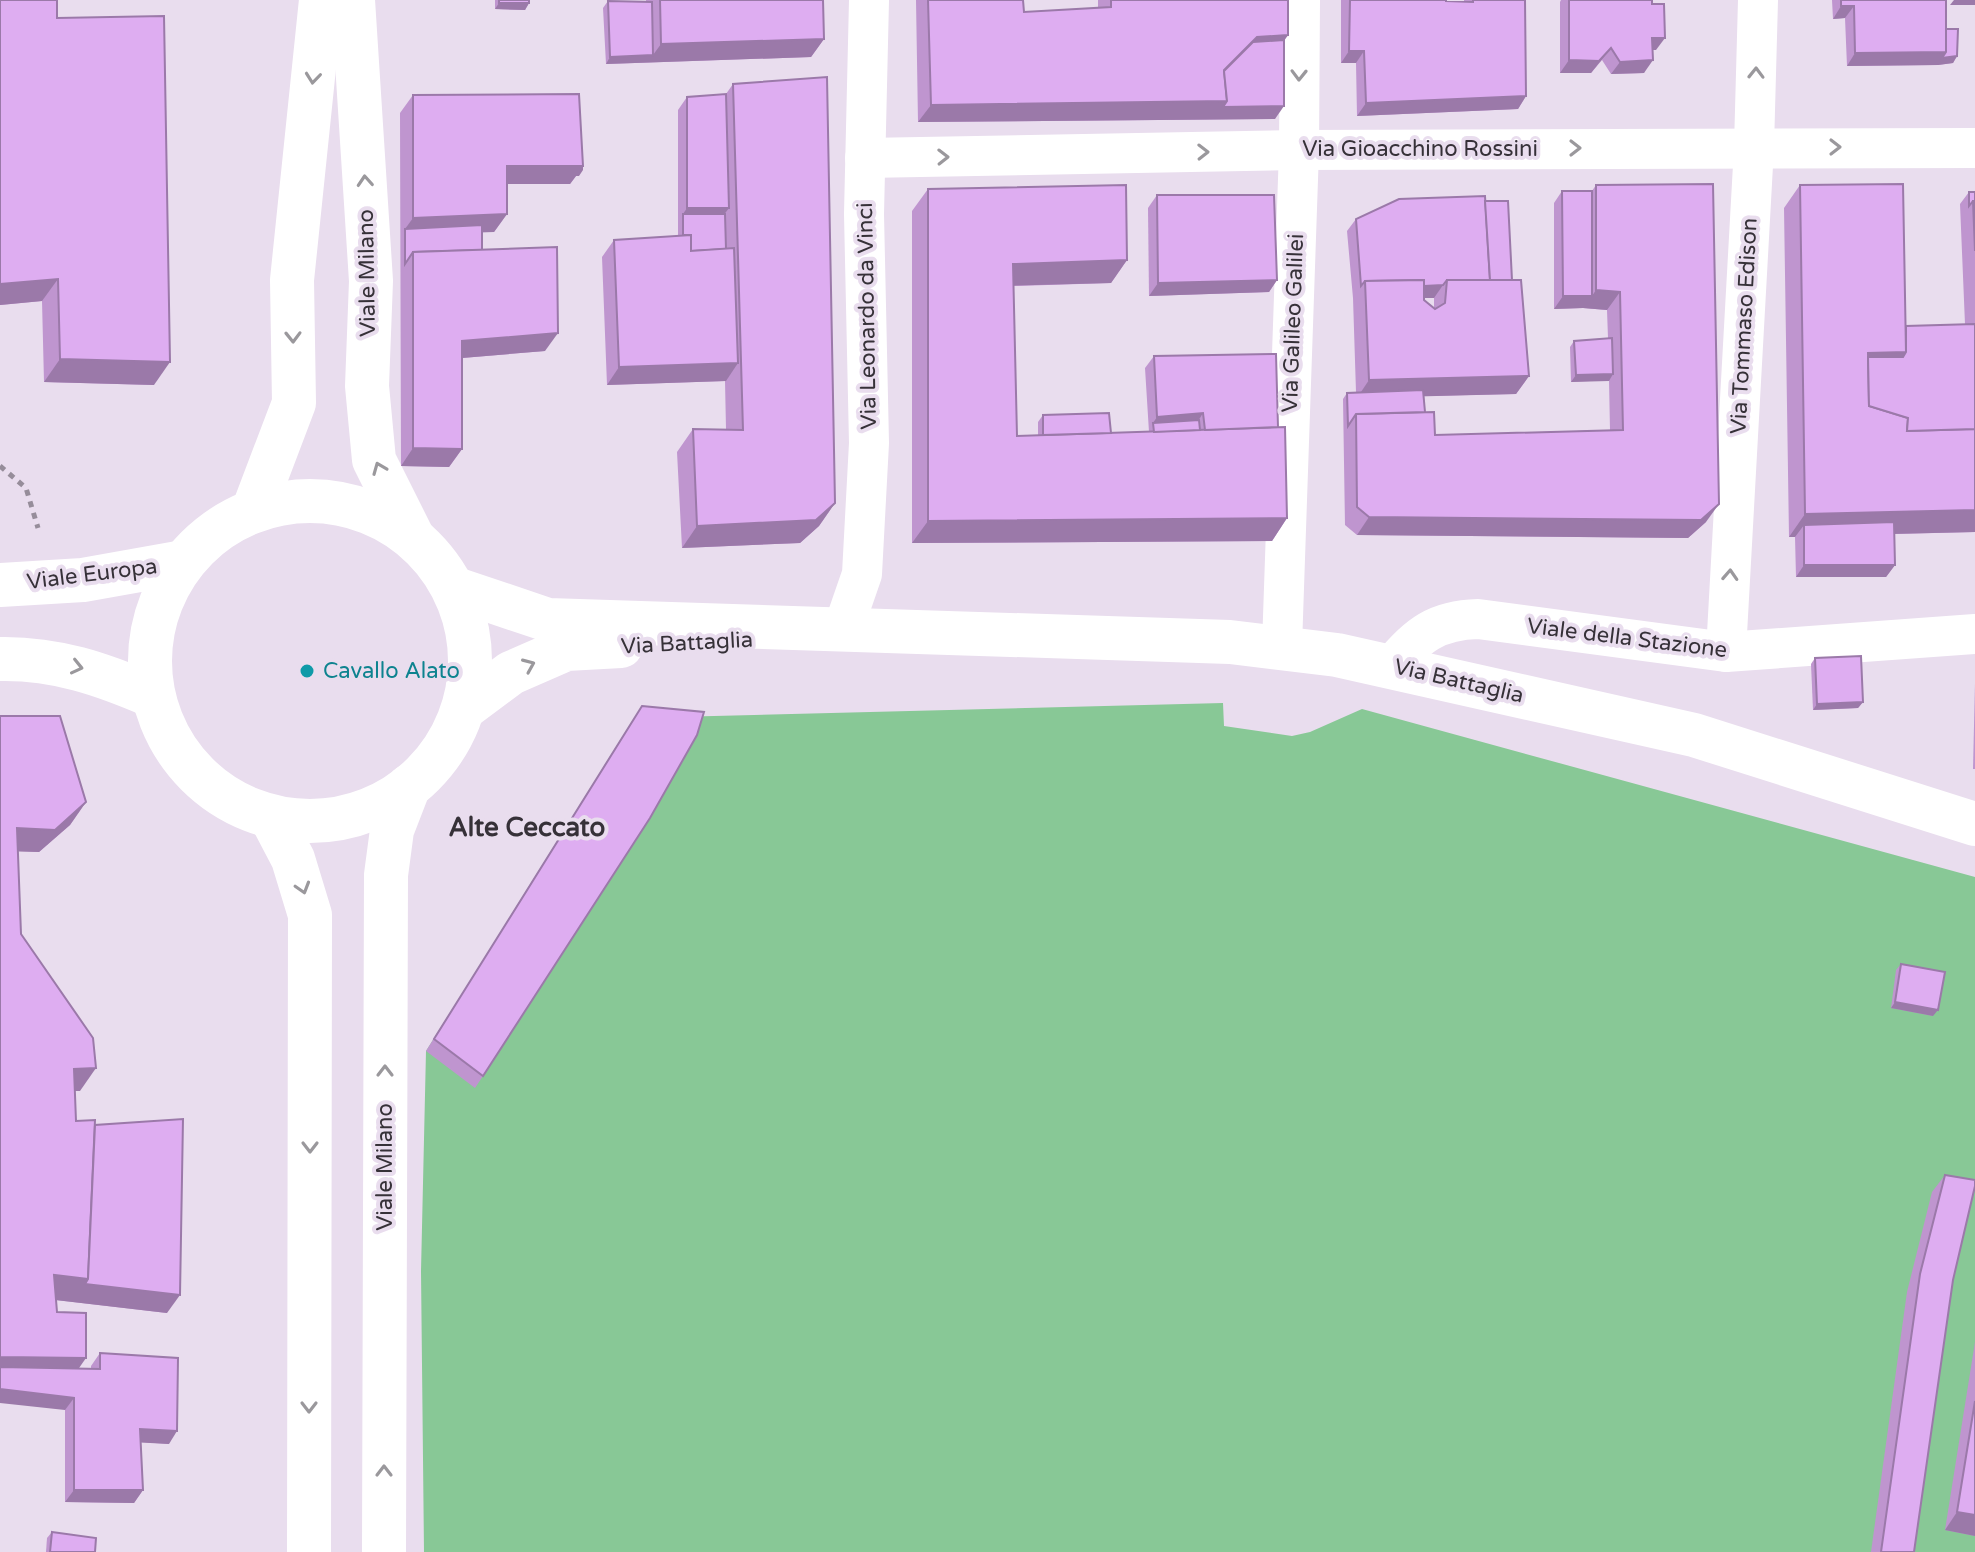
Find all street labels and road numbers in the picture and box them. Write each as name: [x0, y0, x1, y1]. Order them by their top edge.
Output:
street label: Via Gioacchino Rossini: [1302, 136, 1538, 162]
street label: Via Leonardo da Vinci: [852, 202, 882, 430]
street label: Viale Milano: [353, 209, 381, 337]
street label: Via Tommaso Edison: [1725, 217, 1763, 435]
street label: Via Galileo Galilei: [1277, 233, 1309, 413]
street label: Viale Europa: [25, 553, 159, 595]
street label: Viale della Stazione: [1525, 613, 1729, 663]
street label: Via Battaglia: [620, 627, 754, 659]
street label: Via Battaglia: [1392, 653, 1526, 709]
street label: Viale Milano: [372, 1103, 398, 1231]

